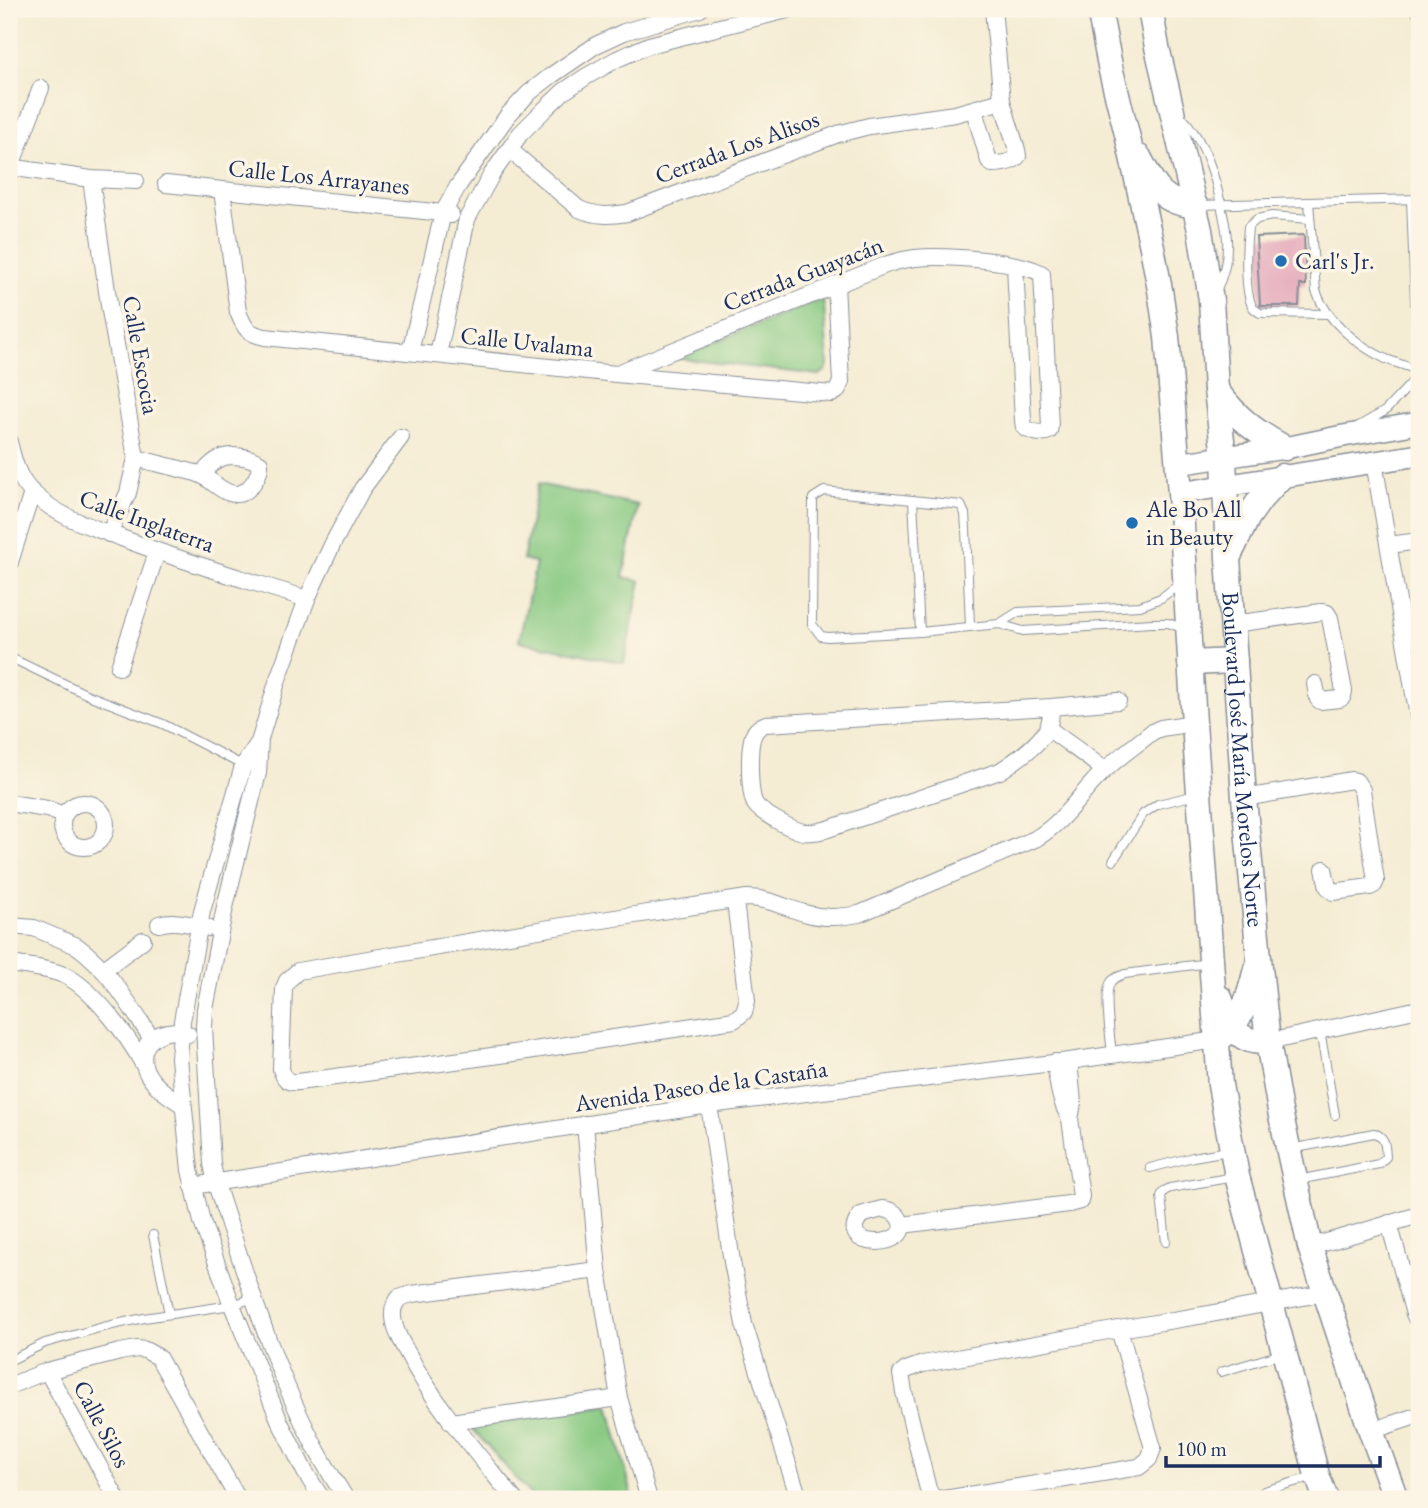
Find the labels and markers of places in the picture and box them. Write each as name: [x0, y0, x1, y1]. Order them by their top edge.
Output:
place label: Carl's Jr.: [1295, 245, 1374, 276]
marker: Carl's Jr.: [1273, 253, 1289, 269]
place label: Ale Bo All in Beauty: [1145, 493, 1242, 552]
marker: Ale Bo All in Beauty: [1124, 515, 1140, 531]

